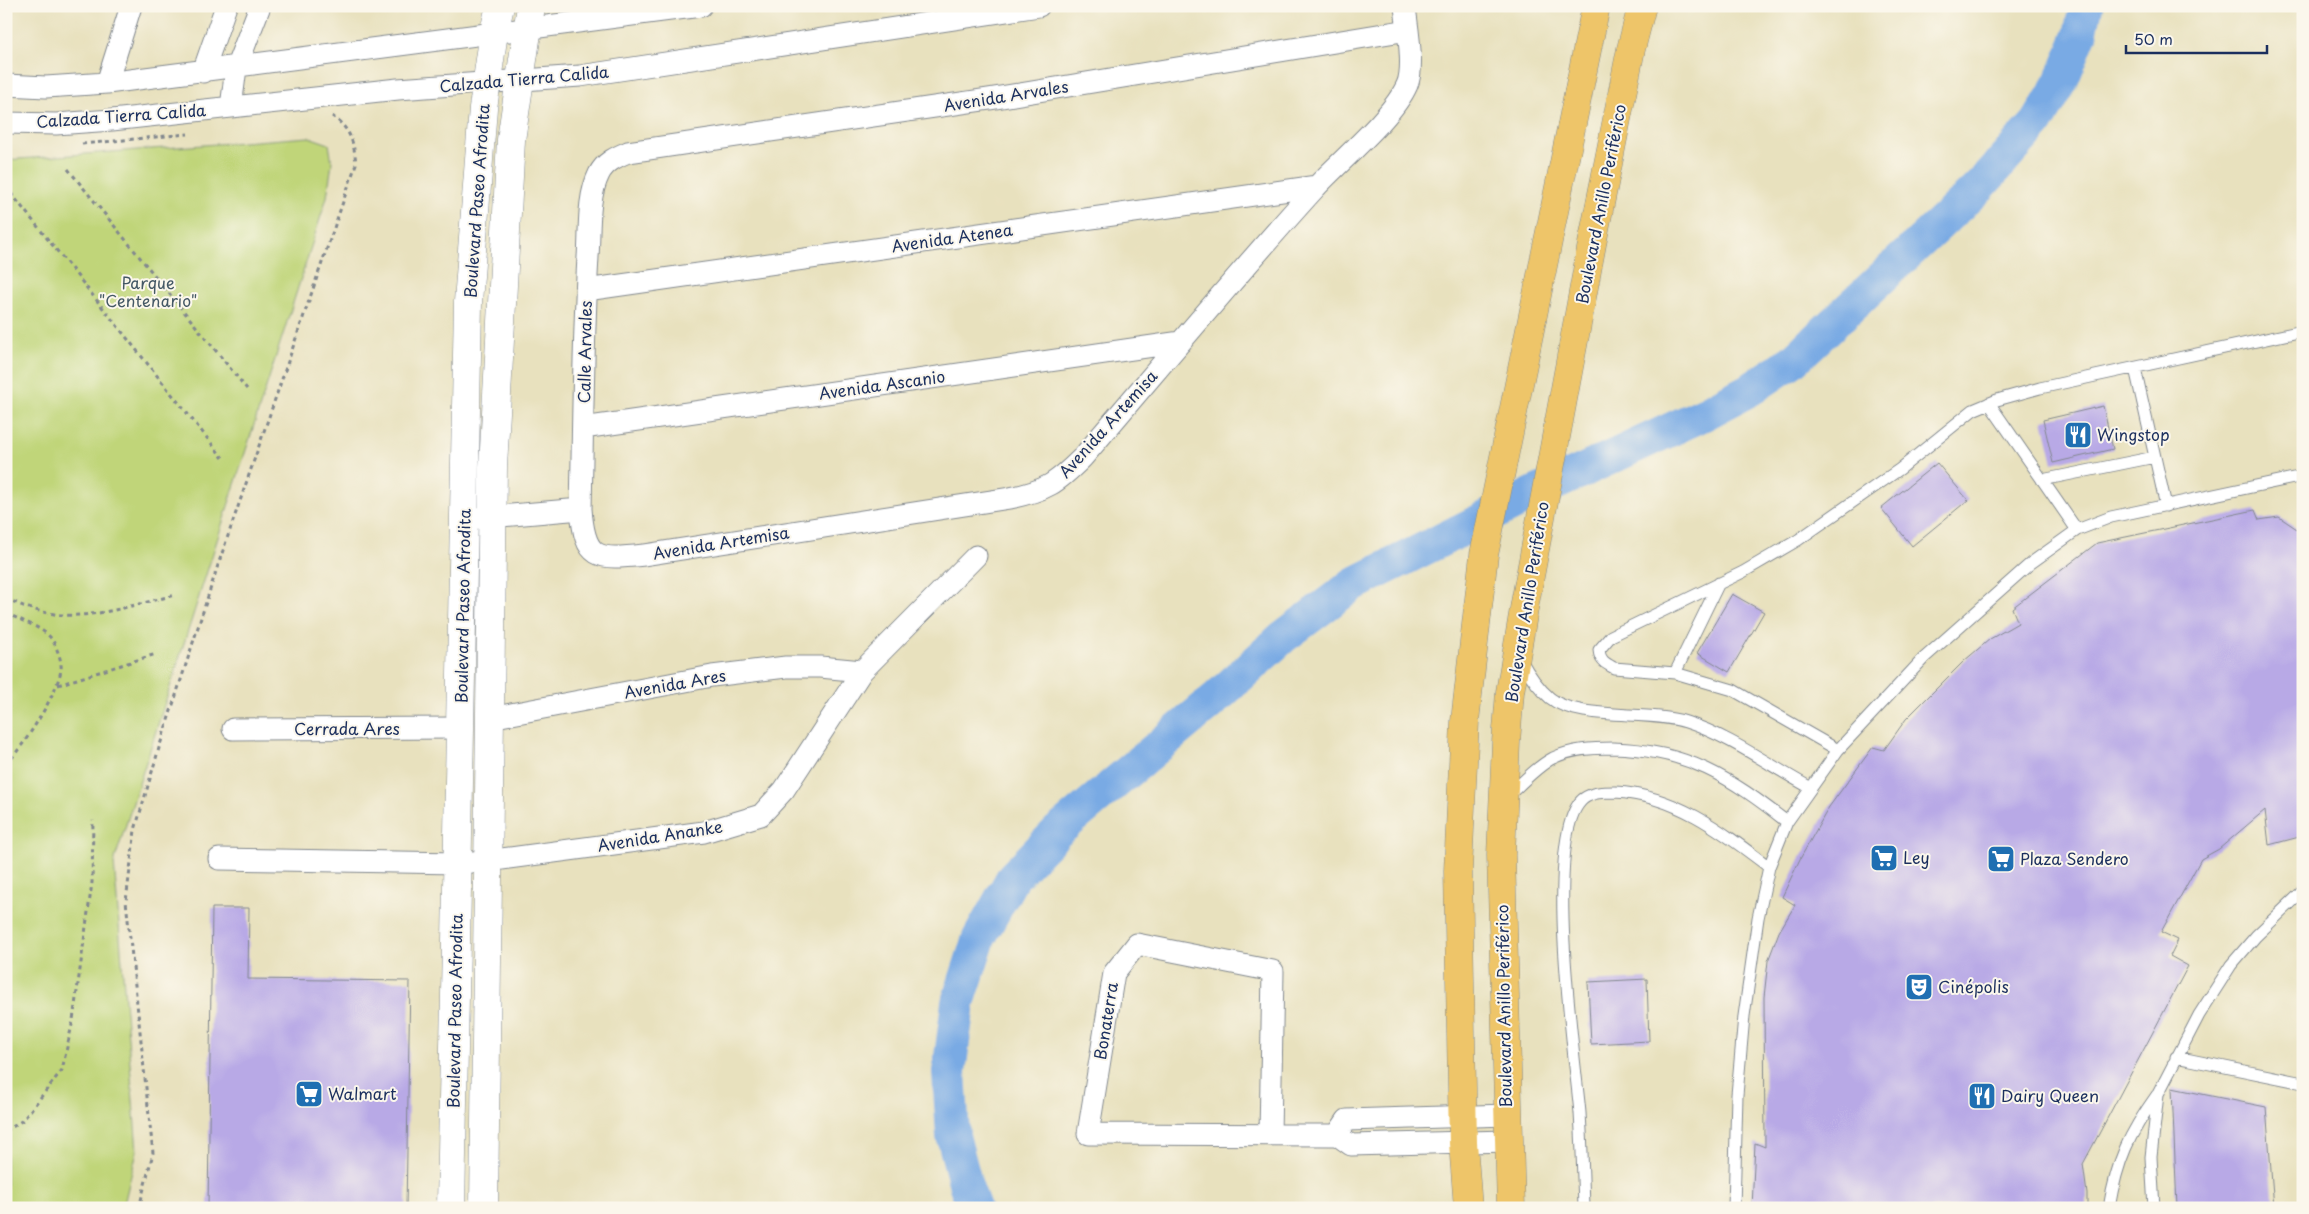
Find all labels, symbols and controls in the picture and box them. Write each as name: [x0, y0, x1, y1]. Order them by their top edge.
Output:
scale bar: [2126, 22, 2268, 54]
text: 50 m: [2134, 27, 2173, 50]
street label: Calzada Tierra Calida: [438, 59, 610, 97]
street label: Avenida Arvales: [942, 73, 1070, 117]
street label: Calzada Tierra Calida: [35, 97, 207, 133]
street label: Boulevard Anillo Periférico: [1569, 102, 1631, 306]
street label: Boulevard Paseo Afrodita: [457, 103, 495, 299]
street label: Avenida Atenea: [890, 217, 1014, 257]
park label: Parque "Centenario": [99, 270, 197, 312]
street label: Calle Arvales: [571, 300, 597, 404]
street label: Avenida Ascanio: [817, 363, 947, 405]
street label: Avenida Artemisa: [1052, 364, 1162, 483]
restaurant icon: Wingstop: [2063, 420, 2093, 450]
place label: Wingstop: [2097, 422, 2170, 446]
street label: Boulevard Anillo Periférico: [1498, 500, 1554, 704]
street label: Boulevard Paseo Afrodita: [448, 508, 476, 704]
street label: Avenida Artemisa: [651, 519, 791, 565]
street label: Avenida Ares: [622, 662, 728, 704]
street label: Cerrada Ares: [294, 716, 400, 740]
street label: Avenida Ananke: [596, 813, 724, 857]
supermarket icon: Ley: [1869, 843, 1899, 873]
supermarket icon: Plaza Sendero: [1986, 844, 2016, 874]
place label: Ley: [1903, 845, 1930, 869]
place label: Plaza Sendero: [2020, 846, 2129, 870]
street label: Boulevard Anillo Periférico: [1489, 904, 1517, 1108]
street label: Boulevard Paseo Afrodita: [440, 913, 468, 1109]
theatre icon: Cinépolis: [1904, 972, 1934, 1002]
place label: Cinépolis: [1938, 974, 2009, 998]
street label: Bonaterra: [1087, 980, 1123, 1061]
supermarket icon: Walmart: [294, 1079, 324, 1109]
place label: Walmart: [328, 1081, 397, 1105]
restaurant icon: Dairy Queen: [1967, 1081, 1997, 1111]
place label: Dairy Queen: [2001, 1083, 2099, 1107]

